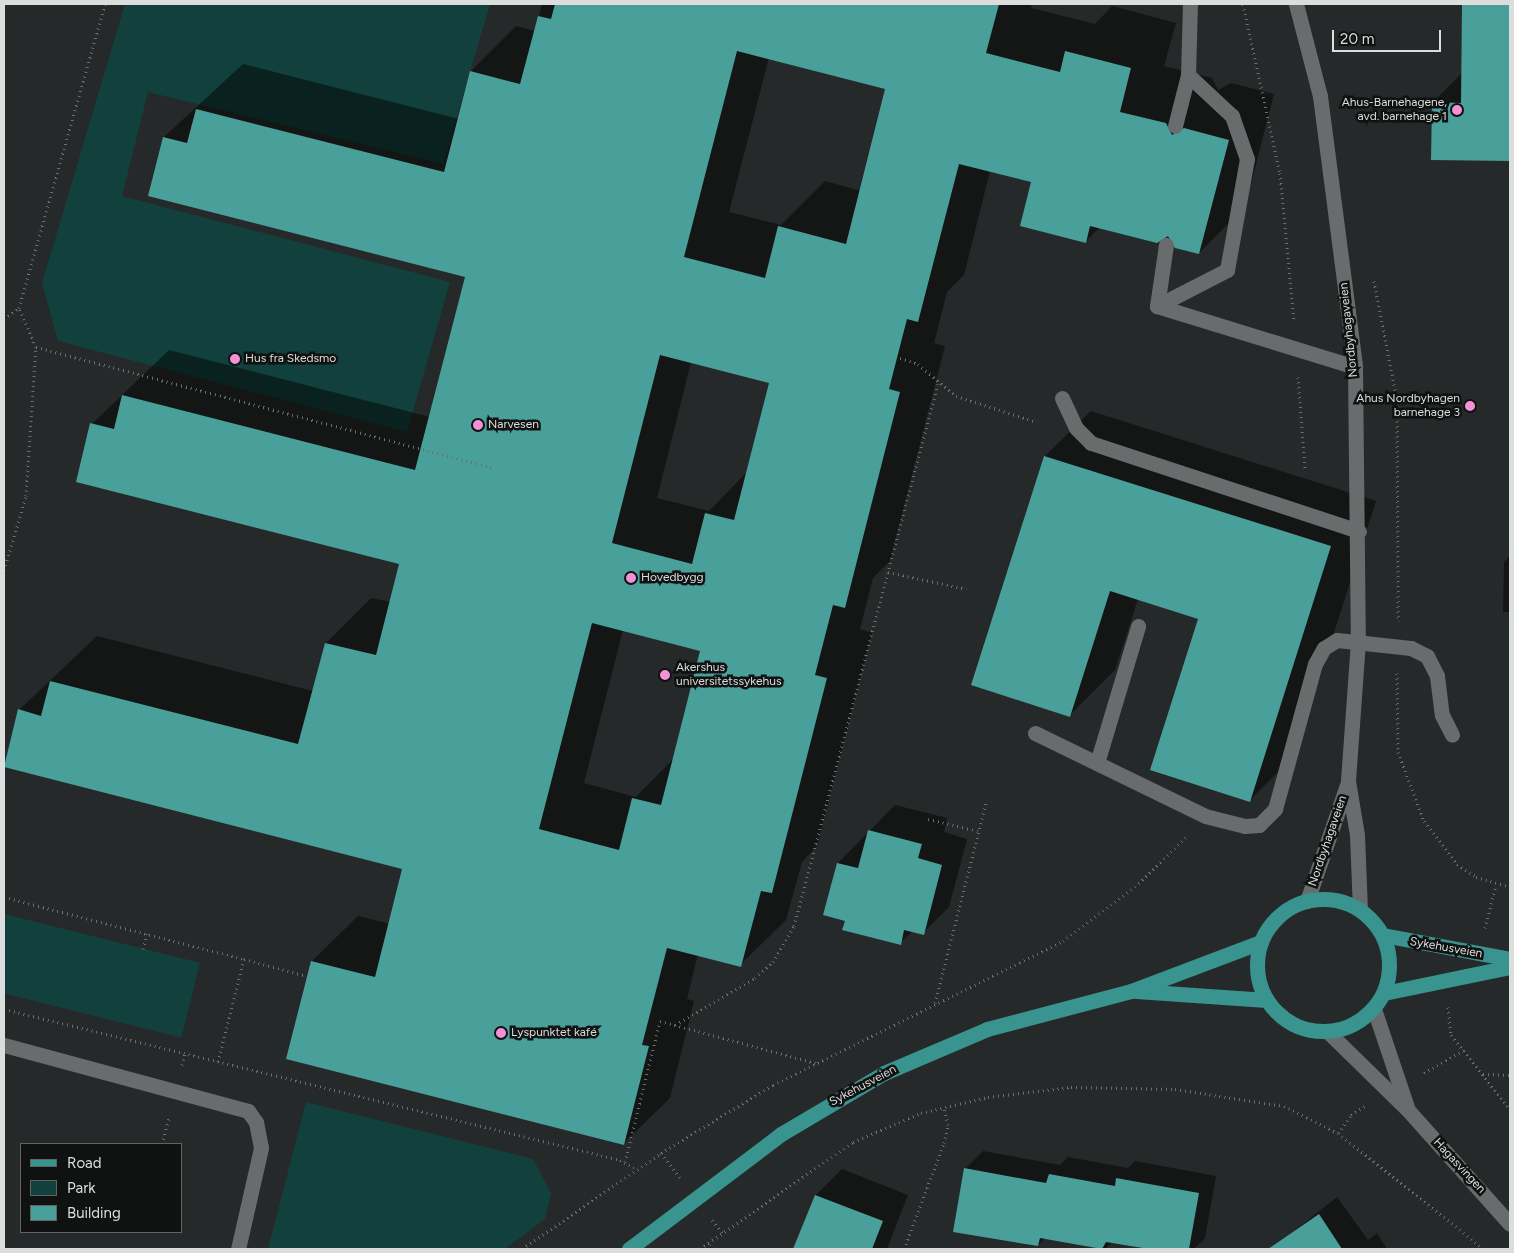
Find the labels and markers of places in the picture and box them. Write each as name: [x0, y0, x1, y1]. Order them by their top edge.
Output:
place label: Ahus-Barnehagene, avd. barnehage 1: [1342, 96, 1447, 124]
marker: Ahus-Barnehagene, avd. barnehage 1: [1451, 104, 1463, 116]
place label: Hus fra Skedsmo: [245, 352, 336, 366]
marker: Hus fra Skedsmo: [229, 353, 241, 365]
place label: Ahus Nordbyhagen barnehage 3: [1356, 392, 1460, 420]
marker: Ahus Nordbyhagen barnehage 3: [1464, 400, 1476, 412]
place label: Narvesen: [488, 418, 539, 432]
marker: Narvesen: [472, 419, 484, 431]
place label: Hovedbygg: [641, 571, 704, 585]
marker: Hovedbygg: [625, 572, 637, 584]
place label: Akershus universitetssykehus: [676, 661, 782, 689]
marker: Akershus universitetssykehus: [658, 668, 672, 682]
place label: Lyspunktet kafé: [511, 1026, 597, 1040]
marker: Lyspunktet kafé: [495, 1027, 507, 1039]

